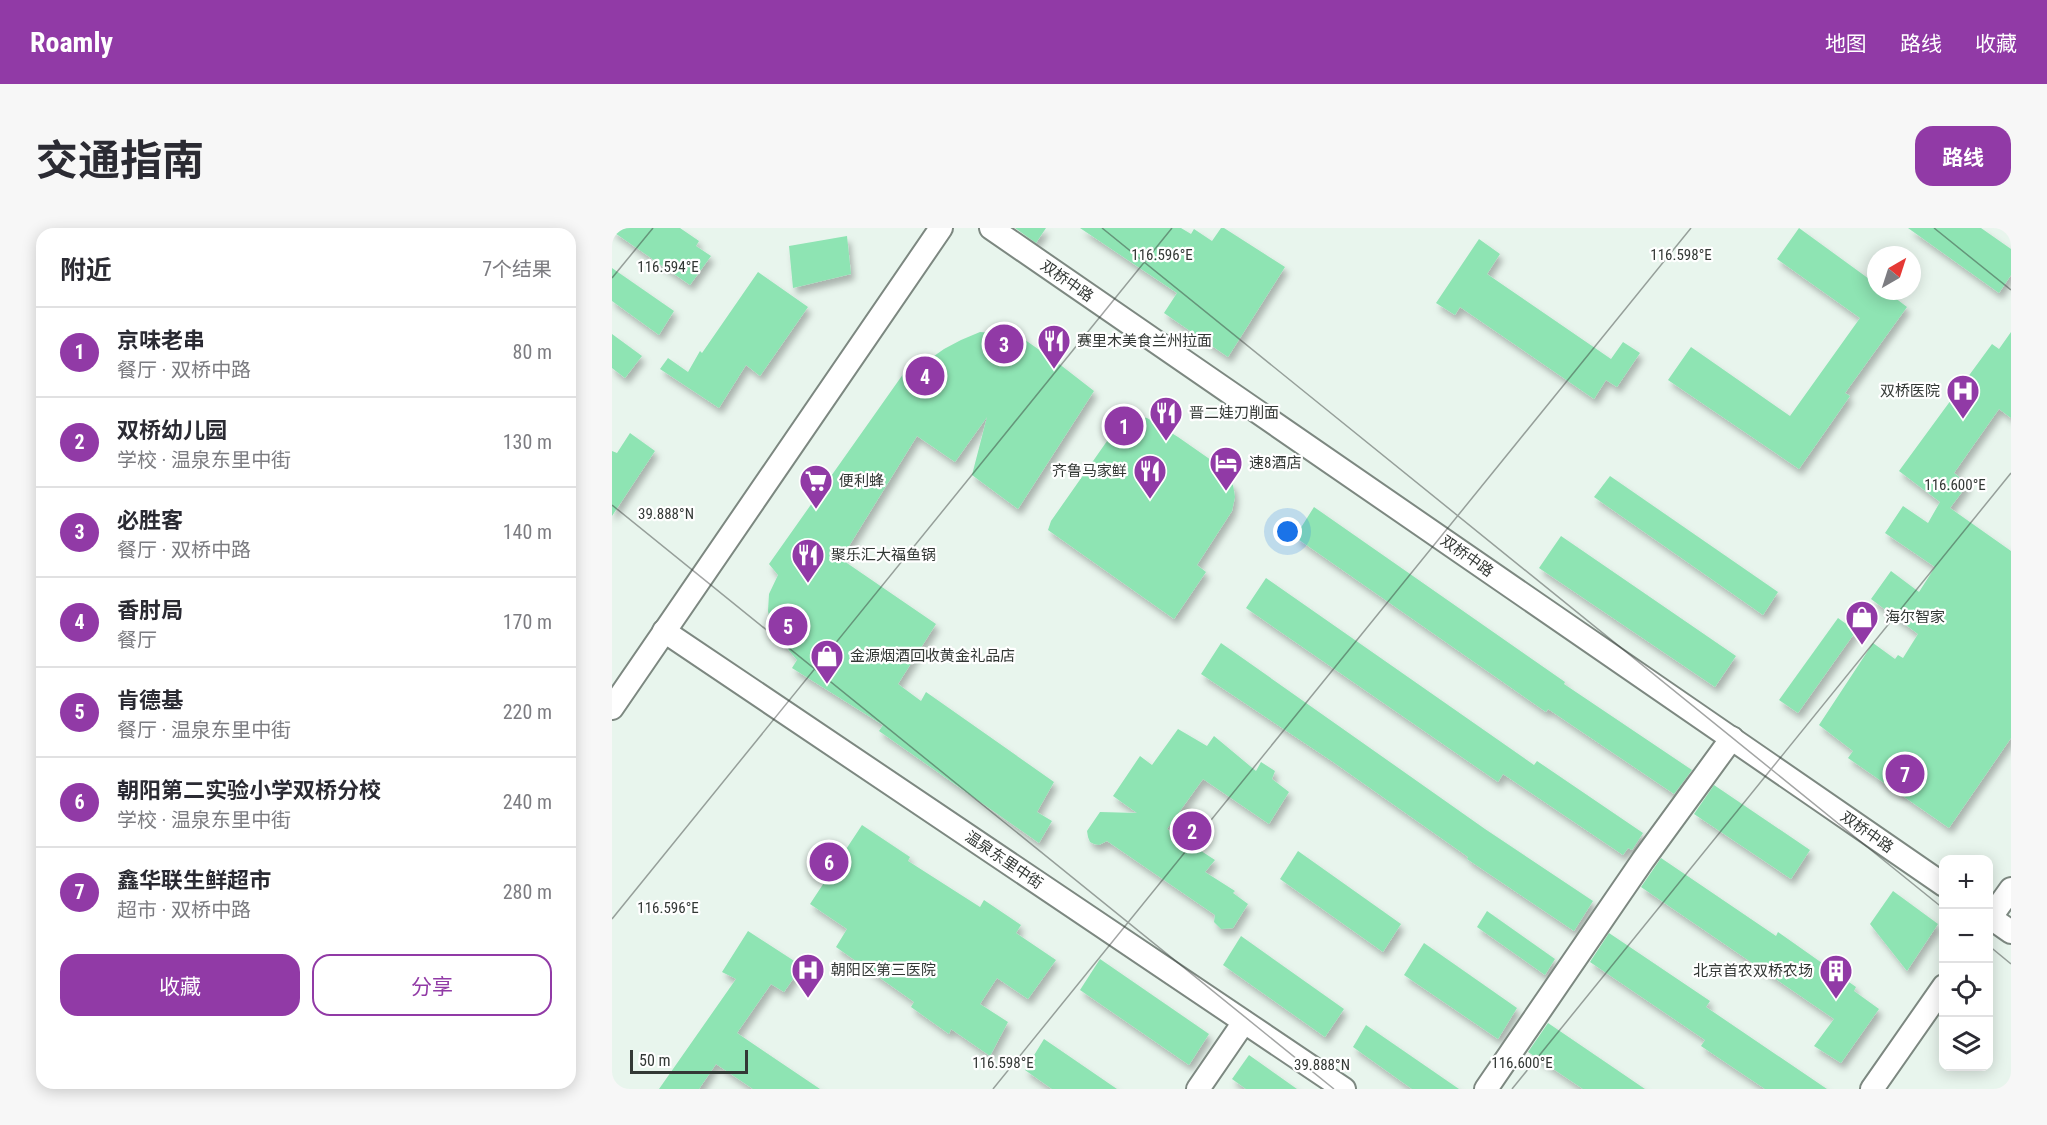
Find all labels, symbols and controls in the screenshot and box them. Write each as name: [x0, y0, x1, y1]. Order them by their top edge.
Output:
text: Roamly: [30, 26, 113, 59]
text: 地图: [1825, 32, 1867, 56]
text: 路线: [1900, 32, 1942, 56]
text: 收藏: [1975, 32, 2017, 56]
button: 路线: [1915, 126, 2011, 186]
text: 交通指南: [36, 136, 204, 185]
text: 116.596°E: [1131, 246, 1193, 264]
text: 116.598°E: [1650, 246, 1712, 264]
north arrow: [1867, 246, 1921, 300]
text: 附近: [60, 255, 112, 285]
street label: 双桥中路: [1037, 256, 1097, 306]
text: 7个结果: [482, 257, 552, 281]
text: 116.594°E: [637, 258, 699, 276]
pin: 3: [984, 322, 1024, 366]
restaurant icon: 赛里木美食兰州拉面: [1036, 323, 1072, 370]
text: 京味老串: [117, 328, 205, 353]
place label: 赛里木美食兰州拉面: [1077, 332, 1212, 350]
text: 1: [74, 340, 85, 364]
text: 80 m: [513, 340, 552, 364]
pin: 4: [906, 354, 944, 398]
text: 餐厅 · 双桥中路: [117, 358, 251, 382]
hospital icon: 双桥医院: [1945, 373, 1981, 420]
place label: 双桥医院: [1880, 382, 1940, 400]
restaurant icon: 晋二娃刀削面: [1148, 395, 1184, 442]
pin: 1: [1104, 404, 1144, 448]
place label: 晋二娃刀削面: [1189, 404, 1279, 422]
text: 双桥幼儿园: [117, 418, 227, 443]
text: 2: [74, 430, 85, 454]
text: 130 m: [503, 430, 552, 454]
hotel icon: 速8酒店: [1208, 445, 1244, 492]
text: 学校 · 温泉东里中街: [117, 448, 291, 472]
restaurant icon: 齐鲁马家鲜: [1132, 453, 1168, 500]
place label: 速8酒店: [1249, 454, 1301, 472]
place label: 齐鲁马家鲜: [1052, 462, 1127, 480]
supermarket icon: 便利蜂: [798, 463, 834, 510]
place label: 便利蜂: [839, 472, 884, 490]
text: 116.600°E: [1924, 476, 1986, 494]
text: 39.888°N: [638, 505, 694, 523]
text: 必胜客: [117, 508, 183, 533]
your location: [1273, 517, 1302, 546]
text: 3: [74, 520, 85, 544]
text: 140 m: [503, 520, 552, 544]
street label: 双桥中路: [1437, 531, 1497, 581]
restaurant icon: 聚乐汇大福鱼锅: [790, 537, 826, 584]
text: 餐厅 · 双桥中路: [117, 538, 251, 562]
place label: 聚乐汇大福鱼锅: [831, 546, 936, 564]
text: 香肘局: [117, 598, 183, 623]
shop icon: 海尔智家: [1844, 599, 1880, 646]
pin: 5: [768, 604, 807, 648]
place label: 海尔智家: [1885, 608, 1945, 626]
text: 4: [74, 610, 85, 634]
text: 170 m: [503, 610, 552, 634]
text: 餐厅: [117, 628, 157, 652]
shop icon: 金源烟酒回收黄金礼品店: [809, 638, 845, 685]
place label: 金源烟酒回收黄金礼品店: [850, 647, 1015, 665]
text: 肯德基: [117, 688, 183, 713]
text: 5: [74, 700, 85, 724]
text: 220 m: [503, 700, 552, 724]
text: 餐厅 · 温泉东里中街: [117, 718, 291, 742]
pin: 7: [1886, 752, 1924, 796]
text: 朝阳第二实验小学双桥分校: [117, 778, 381, 803]
text: 6: [74, 790, 85, 814]
text: 240 m: [503, 790, 552, 814]
street label: 双桥中路: [1837, 807, 1897, 857]
text: 学校 · 温泉东里中街: [117, 808, 291, 832]
pin: 2: [1172, 808, 1212, 854]
street label: 温泉东里中街: [962, 827, 1046, 893]
pin: 6: [810, 840, 848, 884]
map controls: [1939, 855, 1993, 1071]
button: +: [1939, 855, 1993, 909]
text: 鑫华联生鲜超市: [117, 868, 271, 893]
text: 7: [74, 880, 85, 904]
text: 280 m: [503, 880, 552, 904]
text: 超市 · 双桥中路: [117, 898, 251, 922]
text: 116.596°E: [637, 899, 699, 917]
button: −: [1939, 909, 1993, 963]
hospital icon: 朝阳区第三医院: [790, 952, 826, 999]
building icon: 北京首农双桥农场: [1818, 953, 1854, 1000]
button: 收藏: [60, 954, 300, 1016]
button: 分享: [312, 954, 552, 1016]
place label: 朝阳区第三医院: [831, 961, 936, 979]
place label: 北京首农双桥农场: [1693, 962, 1813, 980]
button: locate: [1939, 963, 1993, 1017]
button: layers: [1939, 1017, 1993, 1071]
scale bar: [630, 1047, 748, 1074]
text: 50 m: [639, 1051, 671, 1070]
text: 116.598°E: [972, 1054, 1034, 1072]
text: 116.600°E: [1491, 1054, 1553, 1072]
text: 39.888°N: [1294, 1056, 1350, 1074]

